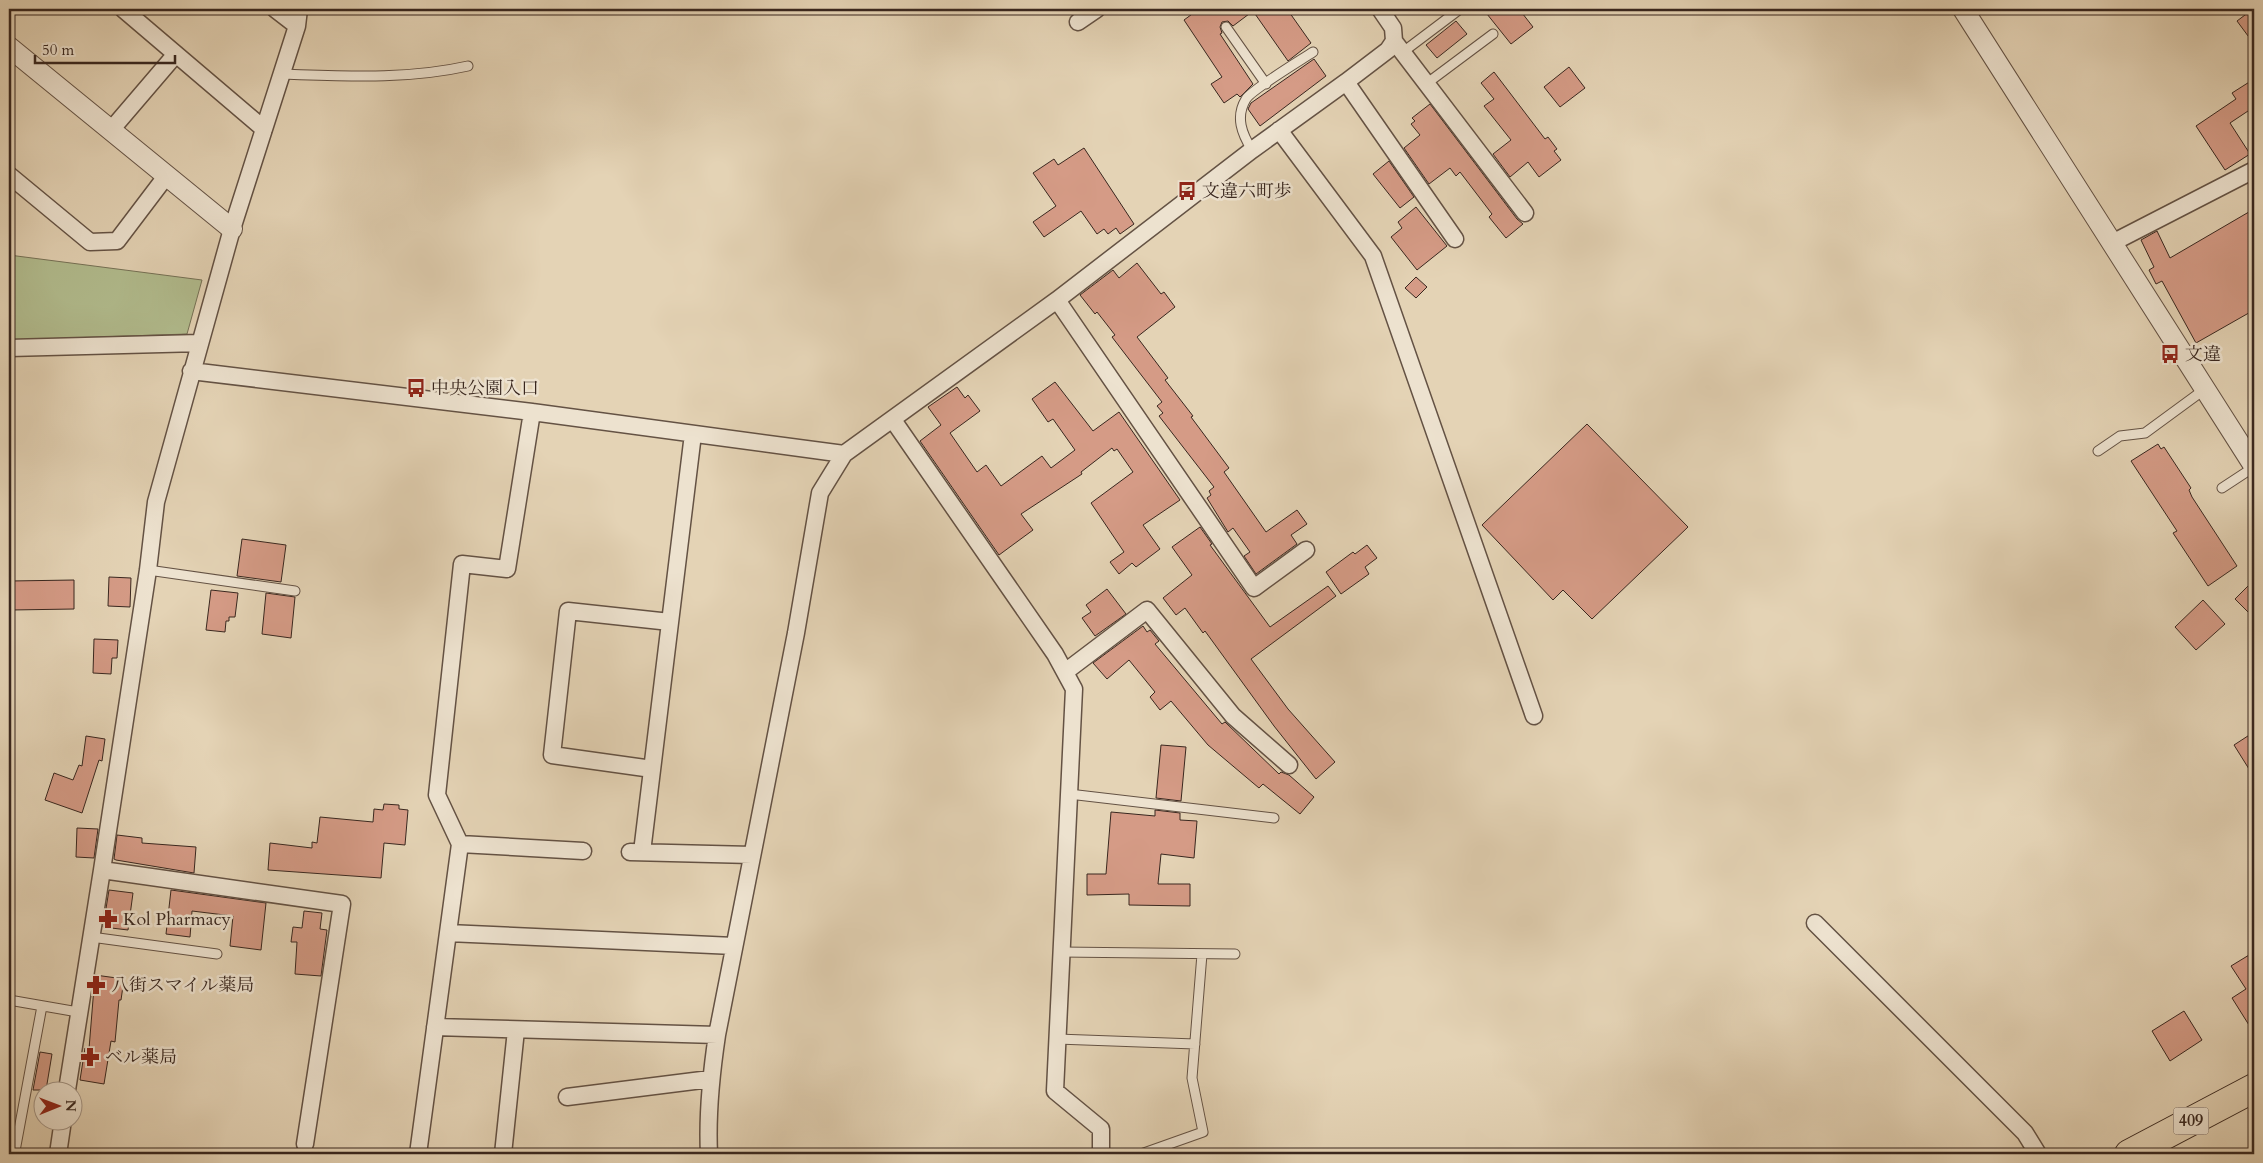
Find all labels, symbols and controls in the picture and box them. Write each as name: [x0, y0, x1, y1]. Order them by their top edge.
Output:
scale bar: [35, 32, 175, 64]
text: 50 m: [42, 40, 74, 60]
place label: 文違六町歩: [1202, 179, 1292, 204]
bus stop icon: 文違六町歩: [1176, 180, 1198, 202]
place label: 文違: [2185, 342, 2221, 367]
bus stop icon: 文違: [2159, 343, 2181, 365]
place label: 中央公園入口: [431, 376, 539, 401]
bus stop icon: 中央公園入口: [405, 377, 427, 399]
place label: Kol Pharmacy: [123, 907, 232, 932]
pharmacy icon: Kol Pharmacy: [97, 908, 119, 930]
place label: 八街スマイル薬局: [111, 973, 254, 998]
pharmacy icon: 八街スマイル薬局: [85, 974, 107, 996]
place label: ベル薬局: [105, 1045, 177, 1070]
pharmacy icon: ベル薬局: [79, 1046, 101, 1068]
north arrow: [32, 1080, 82, 1130]
text: N: [61, 1100, 80, 1112]
road number: 409: [2174, 1108, 2208, 1134]

